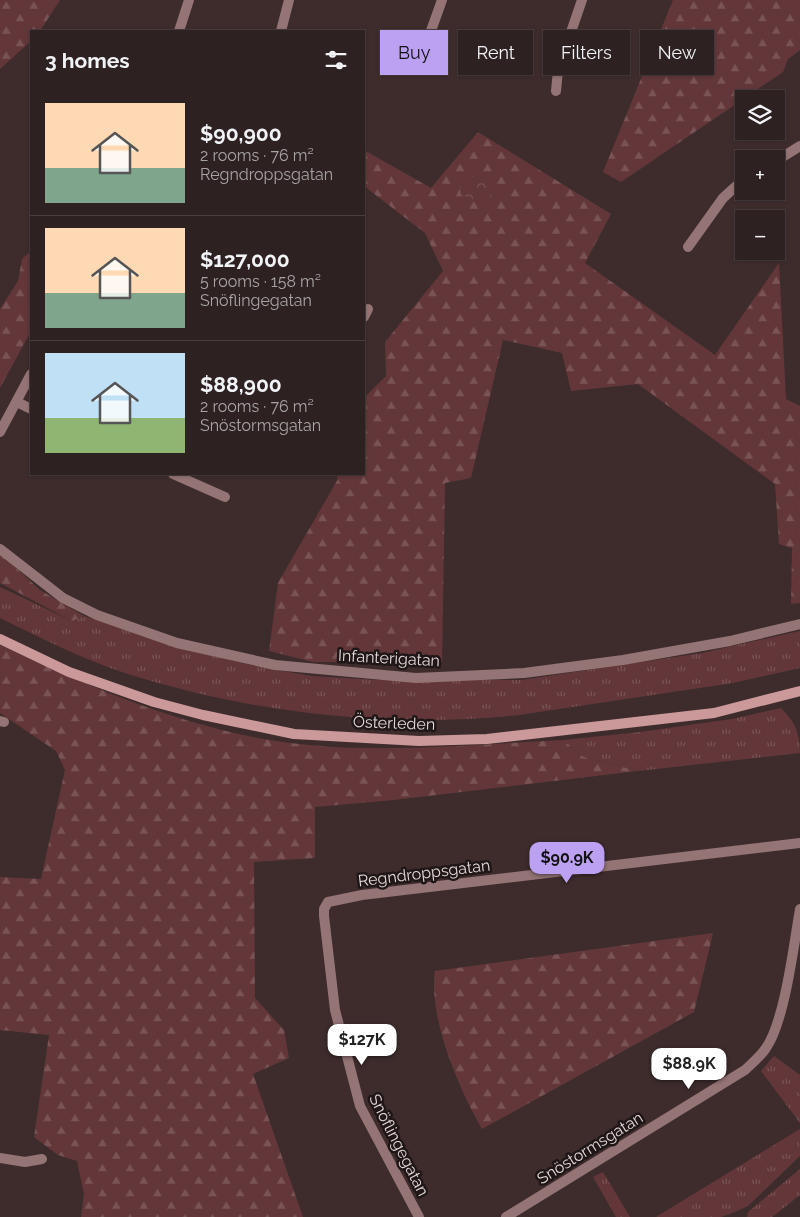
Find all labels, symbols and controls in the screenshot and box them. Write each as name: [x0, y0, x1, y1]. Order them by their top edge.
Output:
chip: Buy: [380, 30, 448, 75]
chip: Rent: [458, 30, 533, 75]
chip: Filters: [543, 30, 630, 75]
chip: New: [640, 30, 714, 75]
icon: filters: [322, 46, 350, 74]
text: 3 homes: [45, 48, 130, 73]
map controls: [735, 90, 785, 260]
button: layers: [735, 90, 785, 140]
text: $90,900: [200, 121, 282, 146]
icon: home: [85, 123, 145, 183]
text: 2 rooms · 76 m²: [200, 146, 314, 165]
button: +: [735, 150, 785, 200]
text: Regndroppsgatan: [200, 165, 333, 184]
button: −: [735, 210, 785, 260]
text: $127,000: [200, 247, 290, 272]
icon: home: [85, 248, 145, 308]
text: 5 rooms · 158 m²: [200, 272, 321, 291]
text: Snöflingegatan: [200, 291, 312, 310]
text: $88,900: [200, 372, 282, 397]
icon: home: [85, 373, 145, 433]
text: 2 rooms · 76 m²: [200, 397, 314, 416]
text: Snöstormsgatan: [200, 416, 321, 435]
street label: Infanterigatan: [338, 646, 440, 670]
street label: Österleden: [352, 711, 436, 734]
pin: $90.9K: [526, 842, 608, 884]
text: $90.9K: [540, 848, 594, 867]
street label: Regndroppsgatan: [357, 855, 491, 891]
pin: $127K: [327, 1024, 397, 1066]
text: $127K: [339, 1030, 385, 1049]
pin: $88.9K: [648, 1048, 730, 1090]
text: $88.9K: [662, 1054, 716, 1073]
street label: Snöflingegatan: [365, 1091, 433, 1199]
street label: Snöstormsgatan: [534, 1108, 646, 1188]

